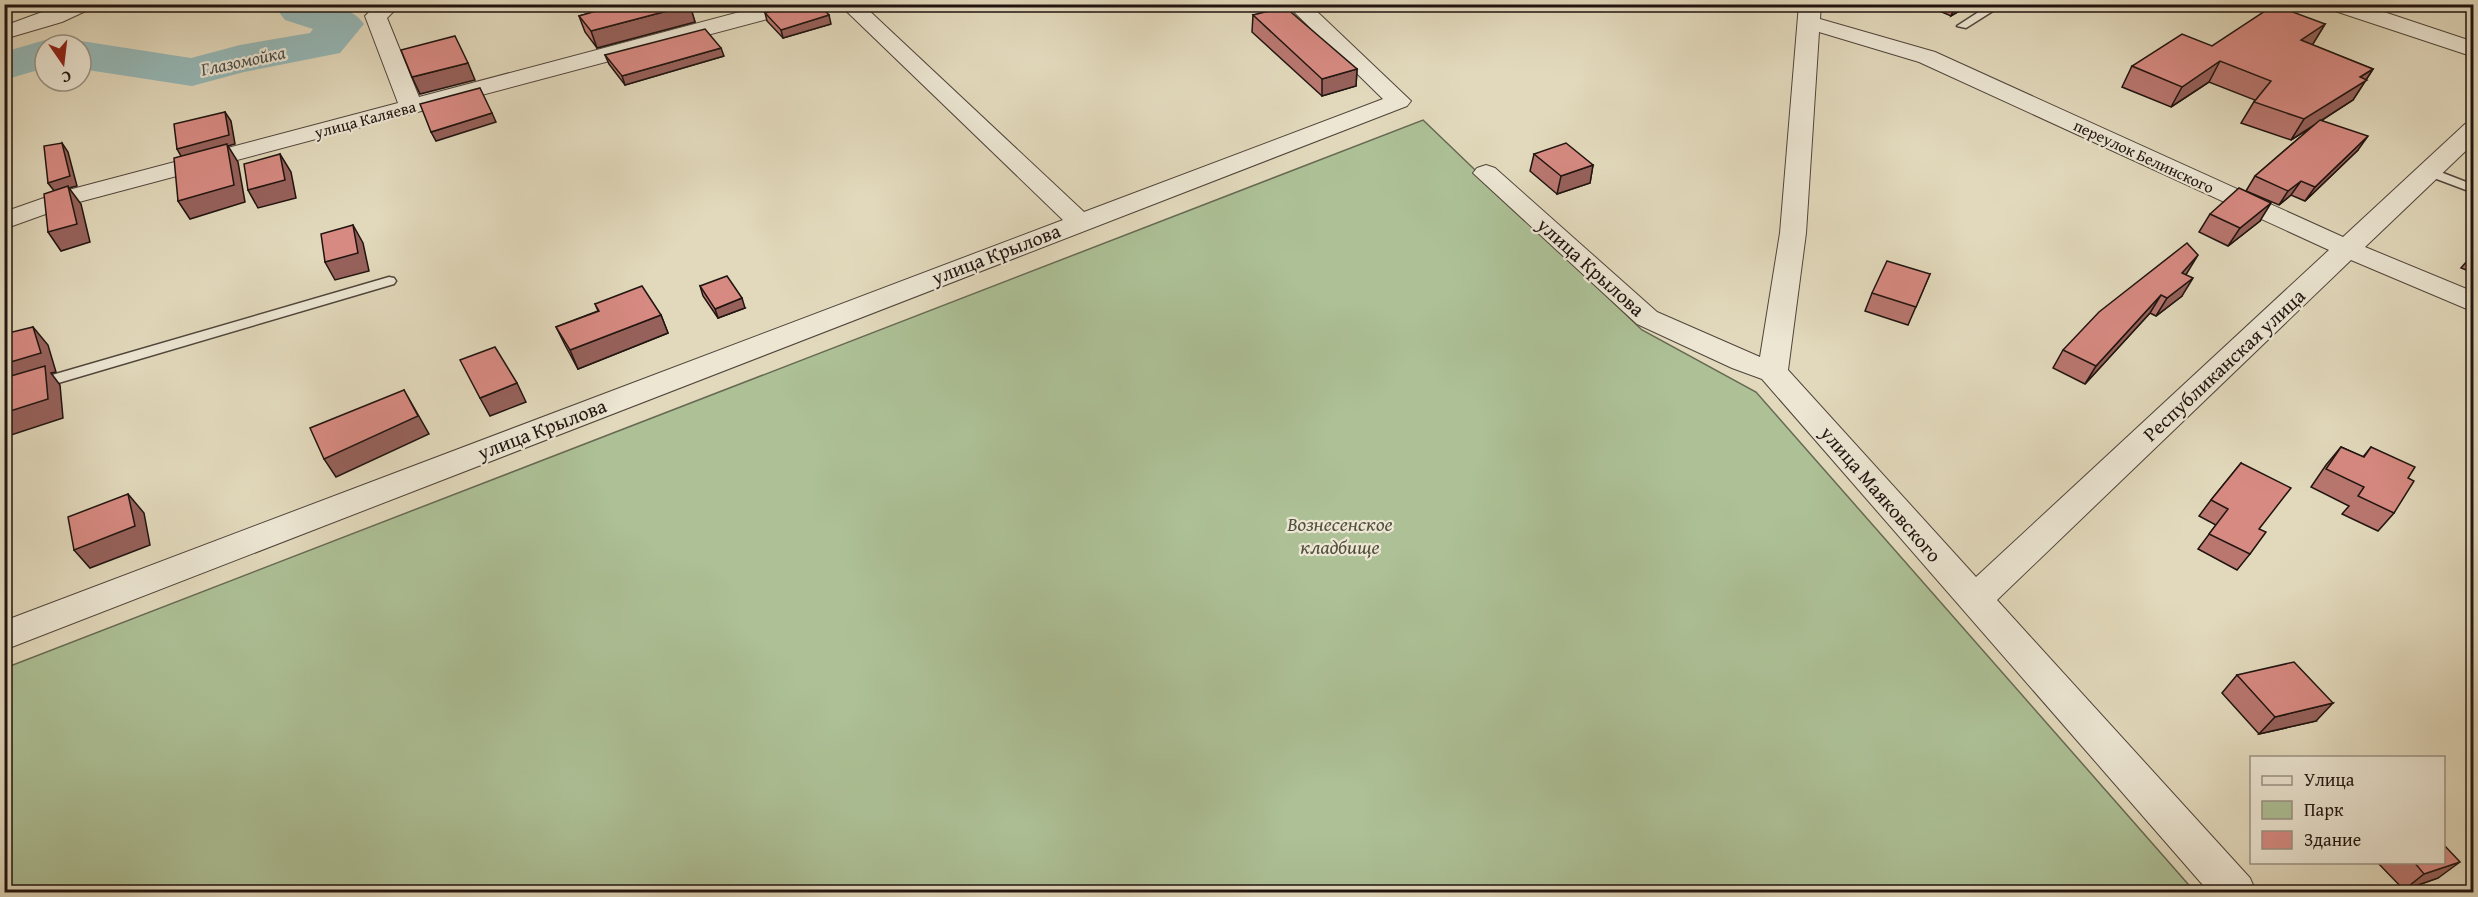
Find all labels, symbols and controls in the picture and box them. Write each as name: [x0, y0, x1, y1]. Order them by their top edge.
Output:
north arrow: [33, 33, 93, 93]
water label: Глазомойка: [197, 38, 288, 83]
text: С: [59, 65, 74, 90]
street label: улица Каляева: [311, 94, 419, 144]
street label: переулок Белинского: [2070, 113, 2218, 199]
street label: улица Крылова: [1530, 210, 1652, 323]
street label: улица Крылова: [926, 215, 1065, 292]
street label: Республиканская улица: [2136, 281, 2312, 448]
street label: улица Крылова: [472, 390, 611, 467]
street label: улица Маяковского: [1813, 418, 1949, 568]
park label: Вознесенское кладбище: [1286, 509, 1393, 561]
legend: [2250, 756, 2445, 864]
text: Улица: [2304, 766, 2355, 793]
text: Парк: [2304, 796, 2344, 823]
text: Здание: [2304, 826, 2361, 853]

